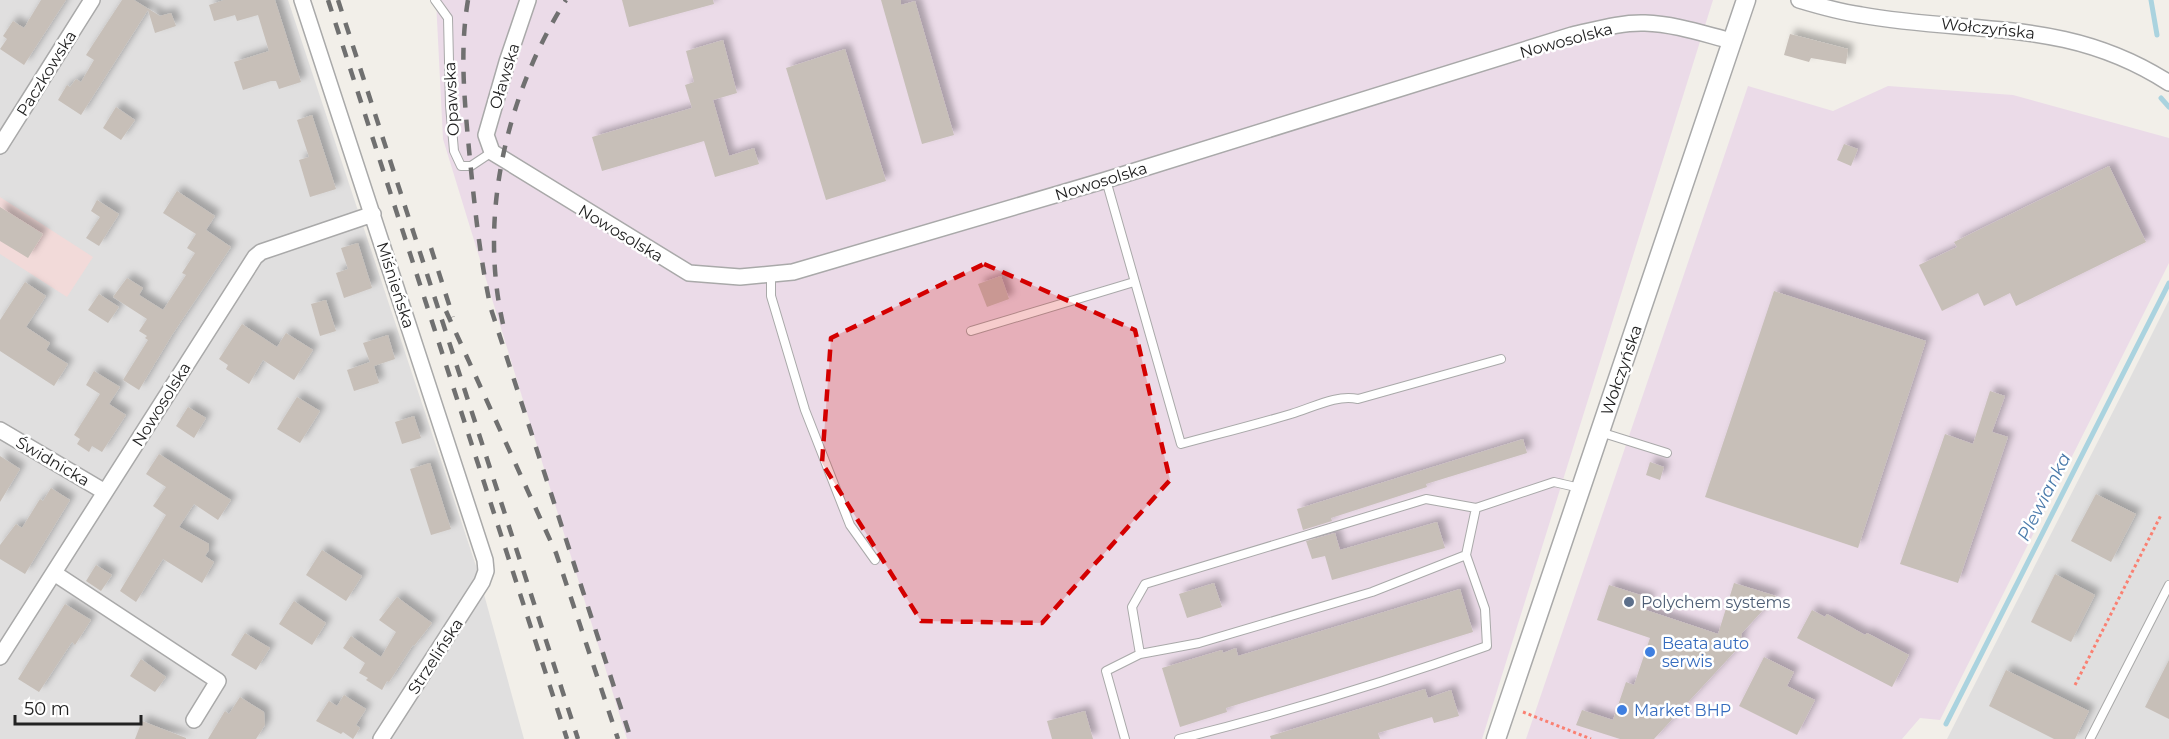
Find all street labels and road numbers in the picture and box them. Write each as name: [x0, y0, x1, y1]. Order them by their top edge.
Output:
street label: Wołczyńska: [1940, 14, 2036, 43]
street label: Nowosolska: [1518, 19, 1615, 62]
street label: Paczkowska: [13, 27, 80, 120]
street label: Oławska: [485, 41, 523, 111]
street label: Opawska: [440, 61, 463, 136]
street label: Nowosolska: [1053, 158, 1150, 205]
street label: Nowosolska: [575, 201, 667, 266]
street label: Miśnieńska: [373, 240, 418, 331]
street label: Wołczyńska: [1597, 322, 1646, 418]
street label: Nowosolska: [128, 359, 195, 450]
street label: Świdnicka: [13, 433, 93, 490]
street label: Strzelińska: [404, 615, 467, 698]

